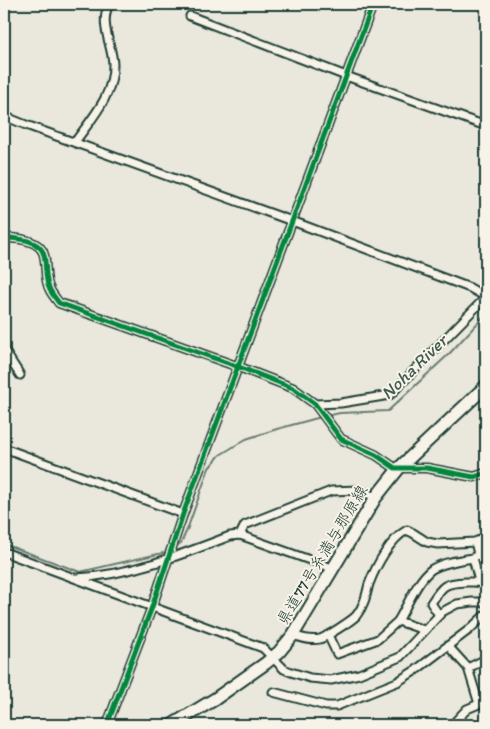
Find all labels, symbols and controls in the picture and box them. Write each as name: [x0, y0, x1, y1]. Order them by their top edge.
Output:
water label: Noha River: [376, 329, 453, 404]
street label: 県道77号糸満与那原線: [273, 482, 371, 628]

